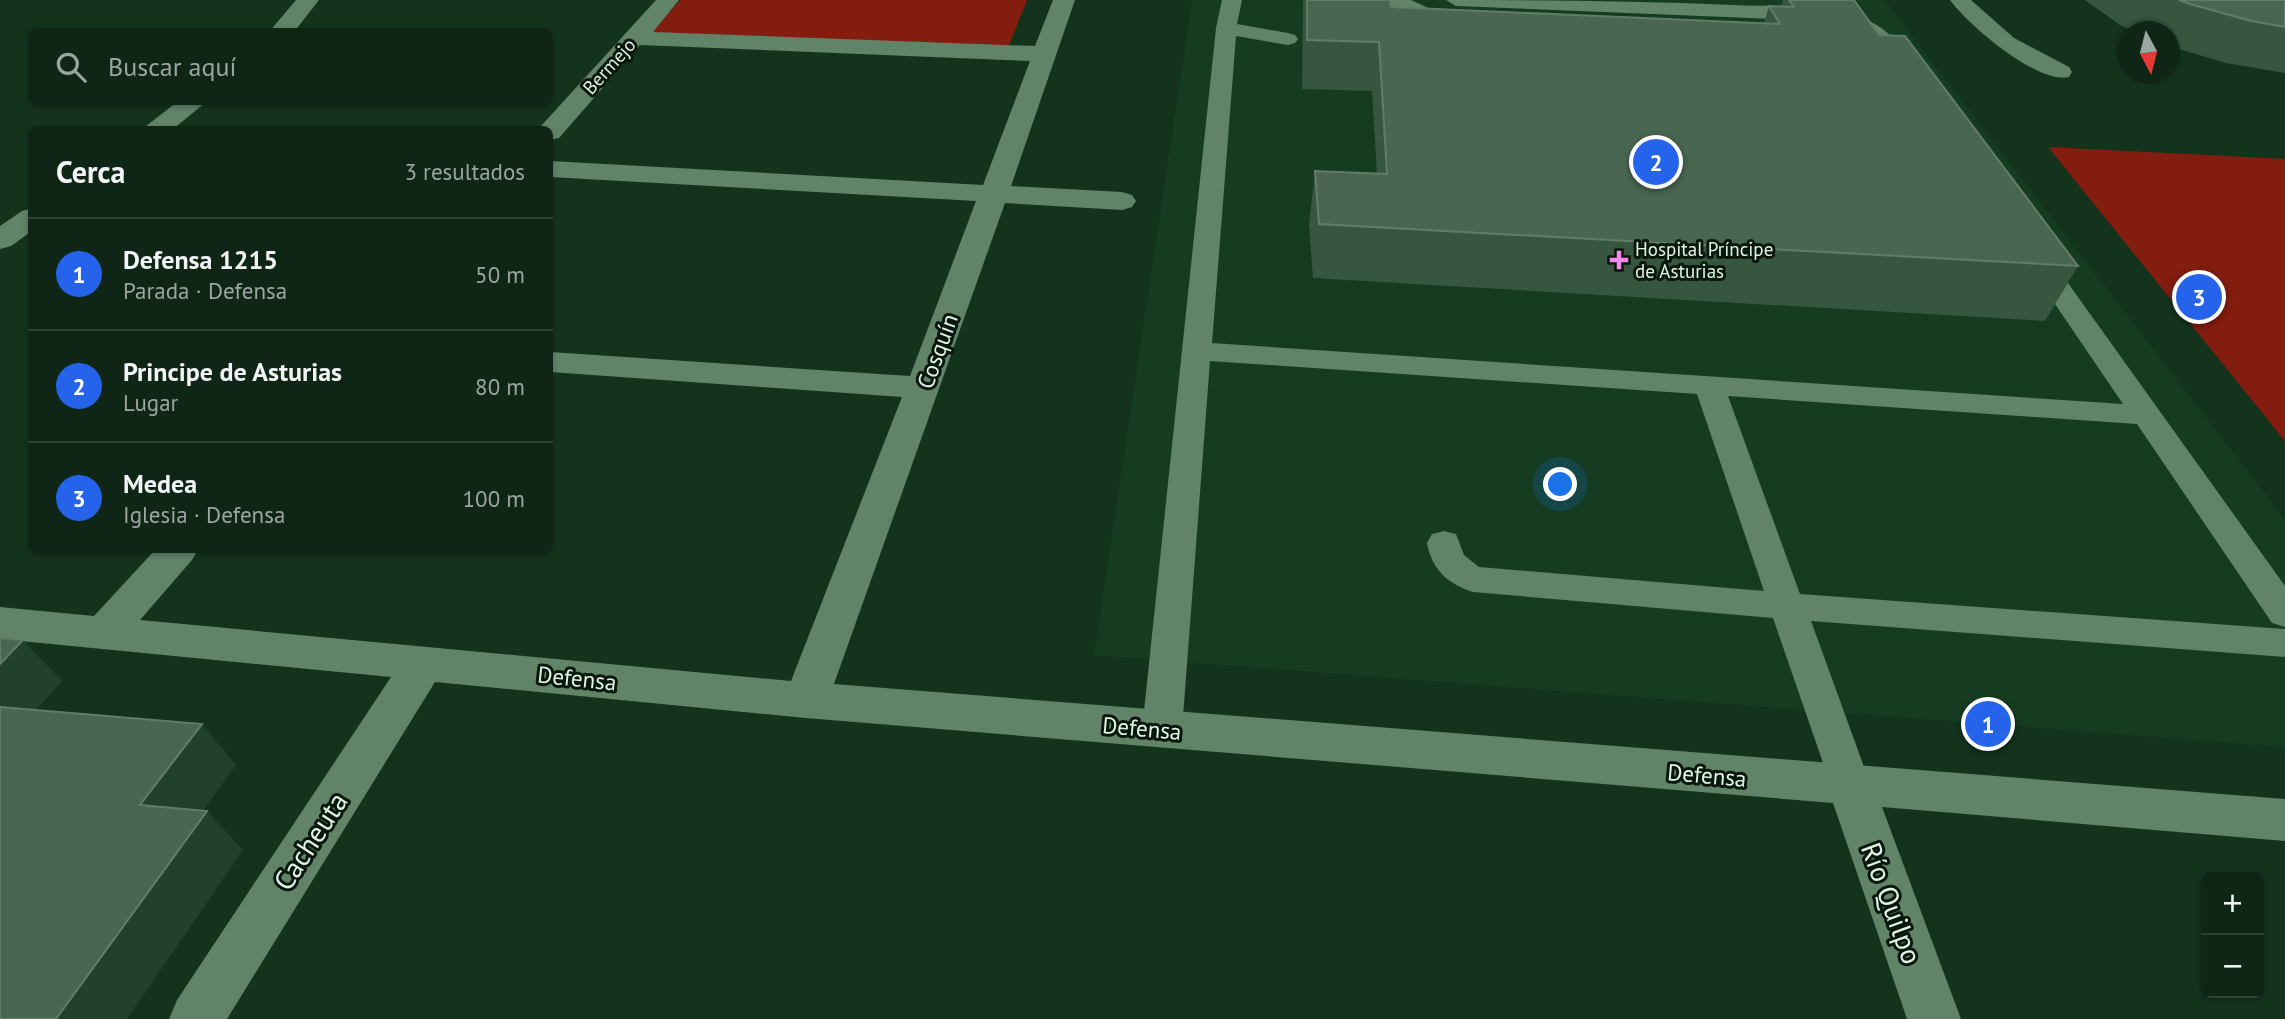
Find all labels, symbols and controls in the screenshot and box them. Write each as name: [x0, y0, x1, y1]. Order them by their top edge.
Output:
north arrow: [2117, 21, 2180, 84]
search box: [28, 28, 553, 105]
street label: Bermejo: [577, 33, 641, 99]
icon: search: [52, 48, 90, 86]
text: Buscar aquí: [108, 50, 236, 83]
pin: 2: [1633, 136, 1679, 188]
text: Cerca: [56, 152, 125, 191]
text: 3 resultados: [404, 157, 525, 186]
place label: Hospital Príncipe de Asturias: [1635, 237, 1773, 283]
text: Defensa 1215: [123, 243, 278, 276]
marker: Hospital Príncipe de Asturias: [1609, 250, 1629, 270]
text: 1: [72, 260, 86, 289]
text: 50 m: [475, 260, 525, 289]
pin: 3: [2176, 271, 2222, 323]
text: Parada · Defensa: [123, 276, 287, 305]
street label: Cosquín: [910, 309, 964, 393]
text: Principe de Asturias: [123, 355, 342, 388]
text: 2: [72, 372, 86, 401]
text: 80 m: [475, 372, 525, 401]
text: Lugar: [123, 388, 178, 417]
text: Medea: [123, 467, 197, 500]
your location: [1543, 467, 1577, 501]
text: 3: [72, 484, 86, 513]
text: 100 m: [463, 484, 525, 513]
text: Iglesia · Defensa: [123, 500, 285, 529]
street label: Defensa: [536, 659, 618, 697]
pin: 1: [1965, 698, 2011, 750]
street label: Defensa: [1101, 710, 1183, 746]
street label: Defensa: [1666, 757, 1748, 793]
street label: Cacheuta: [265, 785, 355, 897]
street label: Río Quilpo: [1853, 837, 1931, 969]
map controls: [2201, 872, 2264, 998]
button: +: [2201, 872, 2264, 935]
button: −: [2201, 935, 2264, 998]

